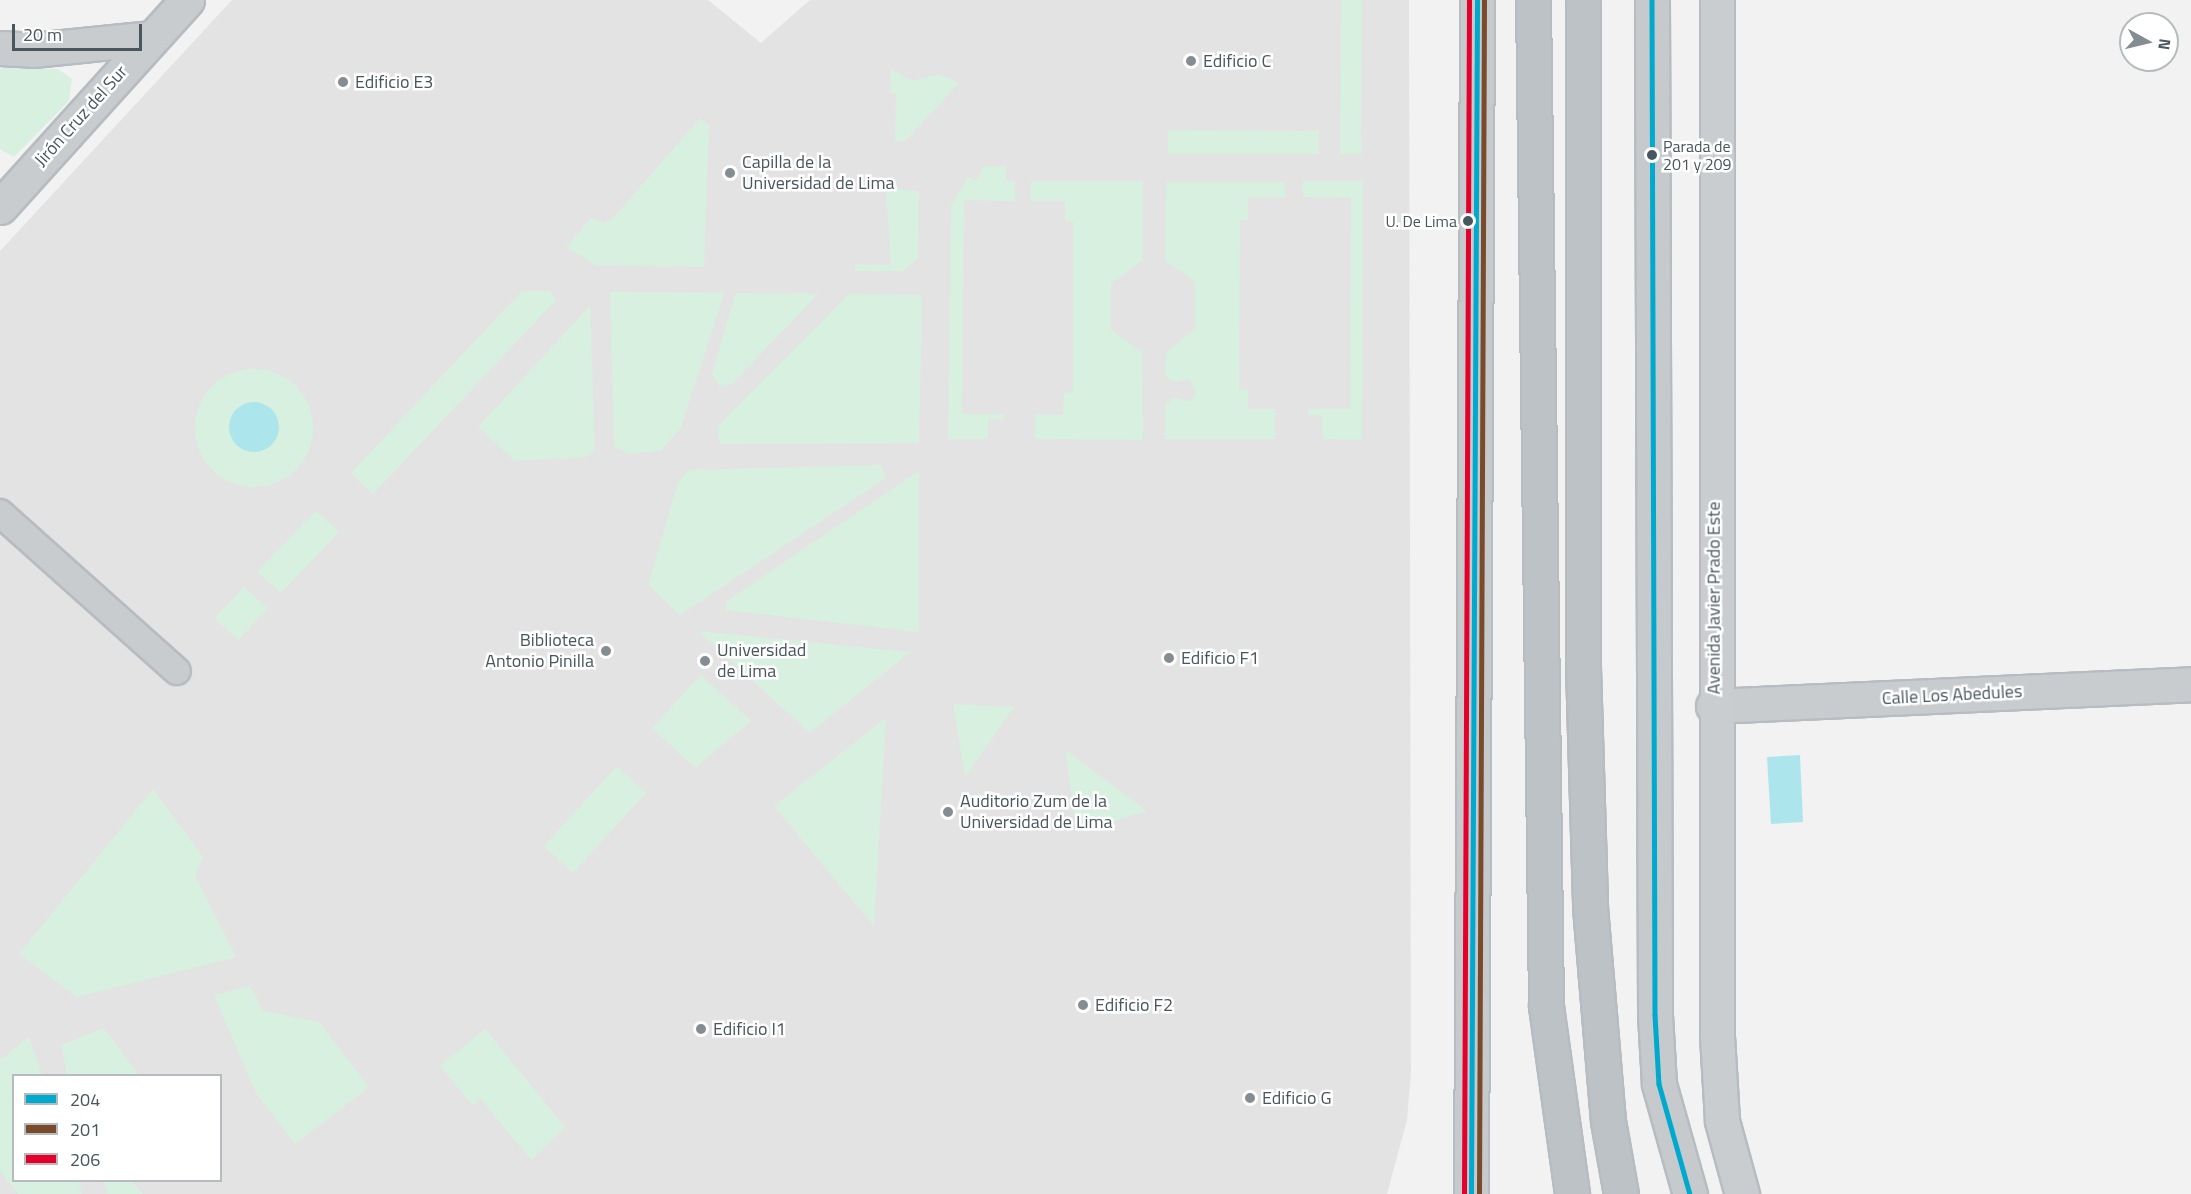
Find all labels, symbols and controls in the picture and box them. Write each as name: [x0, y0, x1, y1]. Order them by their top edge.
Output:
scale bar: [15, 12, 146, 50]
north arrow: [2119, 12, 2179, 72]
text: 20 m: [23, 21, 62, 48]
text: N: [2152, 37, 2177, 51]
place label: Edificio C: [1203, 50, 1271, 72]
marker: Edificio C: [1184, 54, 1198, 68]
street label: Jirón Cruz del Sur: [30, 61, 132, 171]
place label: Edificio E3: [355, 71, 433, 93]
marker: Edificio E3: [336, 75, 350, 89]
place label: Parada de 201 y 209: [1663, 136, 1732, 174]
marker: Parada de 201 y 209: [1646, 149, 1658, 161]
place label: Capilla de la Universidad de Lima: [742, 152, 895, 195]
marker: Capilla de la Universidad de Lima: [723, 166, 737, 180]
place label: U. De Lima: [1385, 211, 1457, 231]
marker: U. De Lima: [1462, 215, 1474, 227]
street label: Avenida Javier Prado Este: [1703, 502, 1725, 694]
place label: Biblioteca Antonio Pinilla: [485, 630, 594, 672]
place label: Universidad de Lima: [717, 640, 806, 682]
marker: Biblioteca Antonio Pinilla: [599, 644, 613, 658]
place label: Edificio F1: [1181, 647, 1259, 669]
marker: Edificio F1: [1162, 651, 1176, 665]
marker: Universidad de Lima: [698, 654, 712, 668]
street label: Calle Los Abedules: [1881, 681, 2023, 709]
place label: Auditorio Zum de la Universidad de Lima: [960, 791, 1113, 834]
marker: Auditorio Zum de la Universidad de Lima: [941, 805, 955, 819]
place label: Edificio F2: [1095, 994, 1173, 1016]
marker: Edificio F2: [1076, 998, 1090, 1012]
place label: Edificio I1: [713, 1018, 786, 1040]
marker: Edificio I1: [694, 1022, 708, 1036]
legend: [12, 1074, 222, 1182]
text: 204: [70, 1086, 100, 1113]
place label: Edificio G: [1262, 1087, 1331, 1109]
marker: Edificio G: [1243, 1091, 1257, 1105]
text: 201: [70, 1116, 100, 1143]
text: 206: [70, 1146, 100, 1173]

